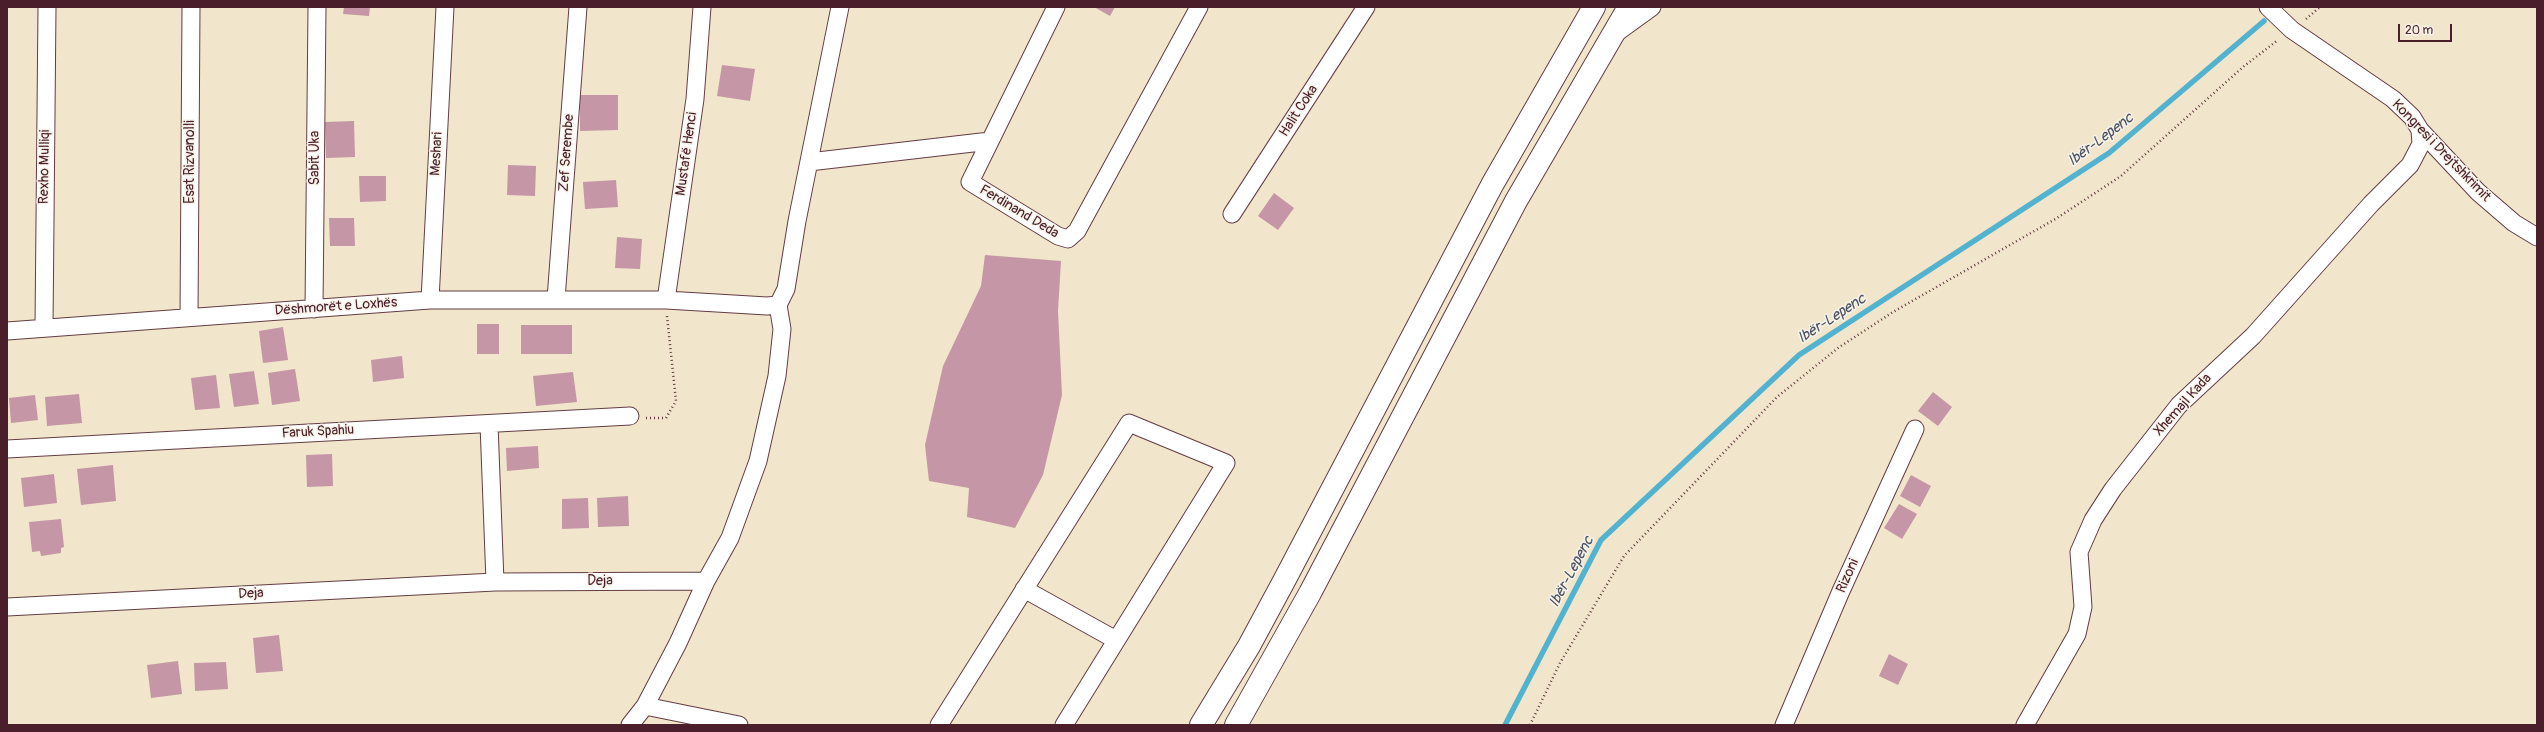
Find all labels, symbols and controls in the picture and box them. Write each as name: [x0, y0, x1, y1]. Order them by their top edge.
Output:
scale bar: [2400, 16, 2454, 42]
text: 20 m: [2405, 23, 2433, 38]
street label: Halit Coka: [1276, 82, 1322, 140]
street label: Kongresi i Drejtshkrimit: [2388, 96, 2494, 206]
water label: Ibër-Lepenc: [2065, 109, 2137, 171]
street label: Mustafë Henci: [673, 111, 701, 197]
street label: Zef Serembe: [556, 114, 578, 192]
street label: Esat Rizvanolli: [182, 120, 198, 204]
street label: Rexho Mulliqi: [36, 130, 54, 204]
street label: Sabit Uka: [307, 131, 323, 185]
street label: Meshari: [427, 132, 447, 176]
street label: Ferdinand Deda: [976, 182, 1062, 242]
water label: Ibër-Lepenc: [1795, 290, 1869, 348]
street label: Dëshmorët e Loxhës: [274, 294, 398, 320]
street label: Xhemajl Kada: [2151, 370, 2215, 440]
street label: Faruk Spahiu: [281, 422, 355, 442]
water label: Ibër-Lepenc: [1546, 534, 1598, 610]
street label: Rizoni: [1833, 556, 1863, 596]
street label: Deja: [587, 573, 613, 589]
street label: Deja: [238, 585, 264, 603]

